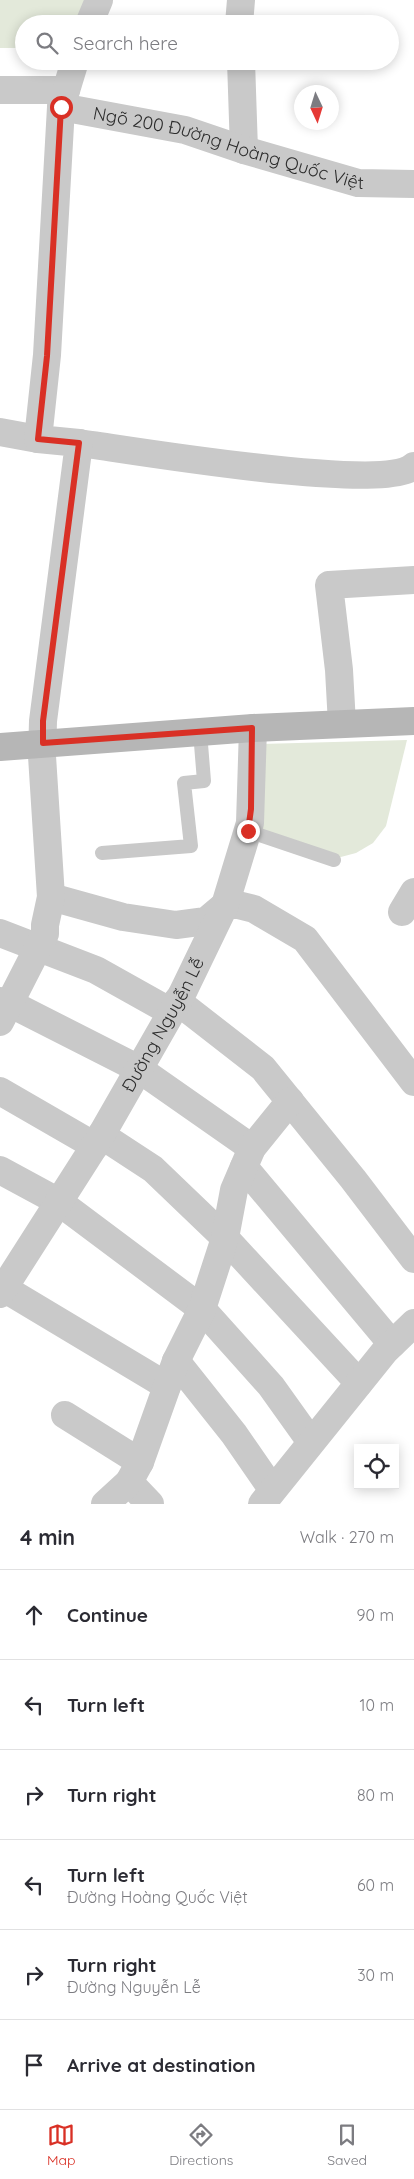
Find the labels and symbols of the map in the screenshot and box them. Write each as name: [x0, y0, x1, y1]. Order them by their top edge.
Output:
north arrow: [294, 85, 339, 130]
route start: [50, 96, 73, 119]
street label: Ngõ 200 Đường Hoàng Quốc Việt: [91, 101, 364, 194]
route end: [237, 820, 260, 843]
street label: Đường Nguyễn Lễ: [116, 953, 209, 1096]

